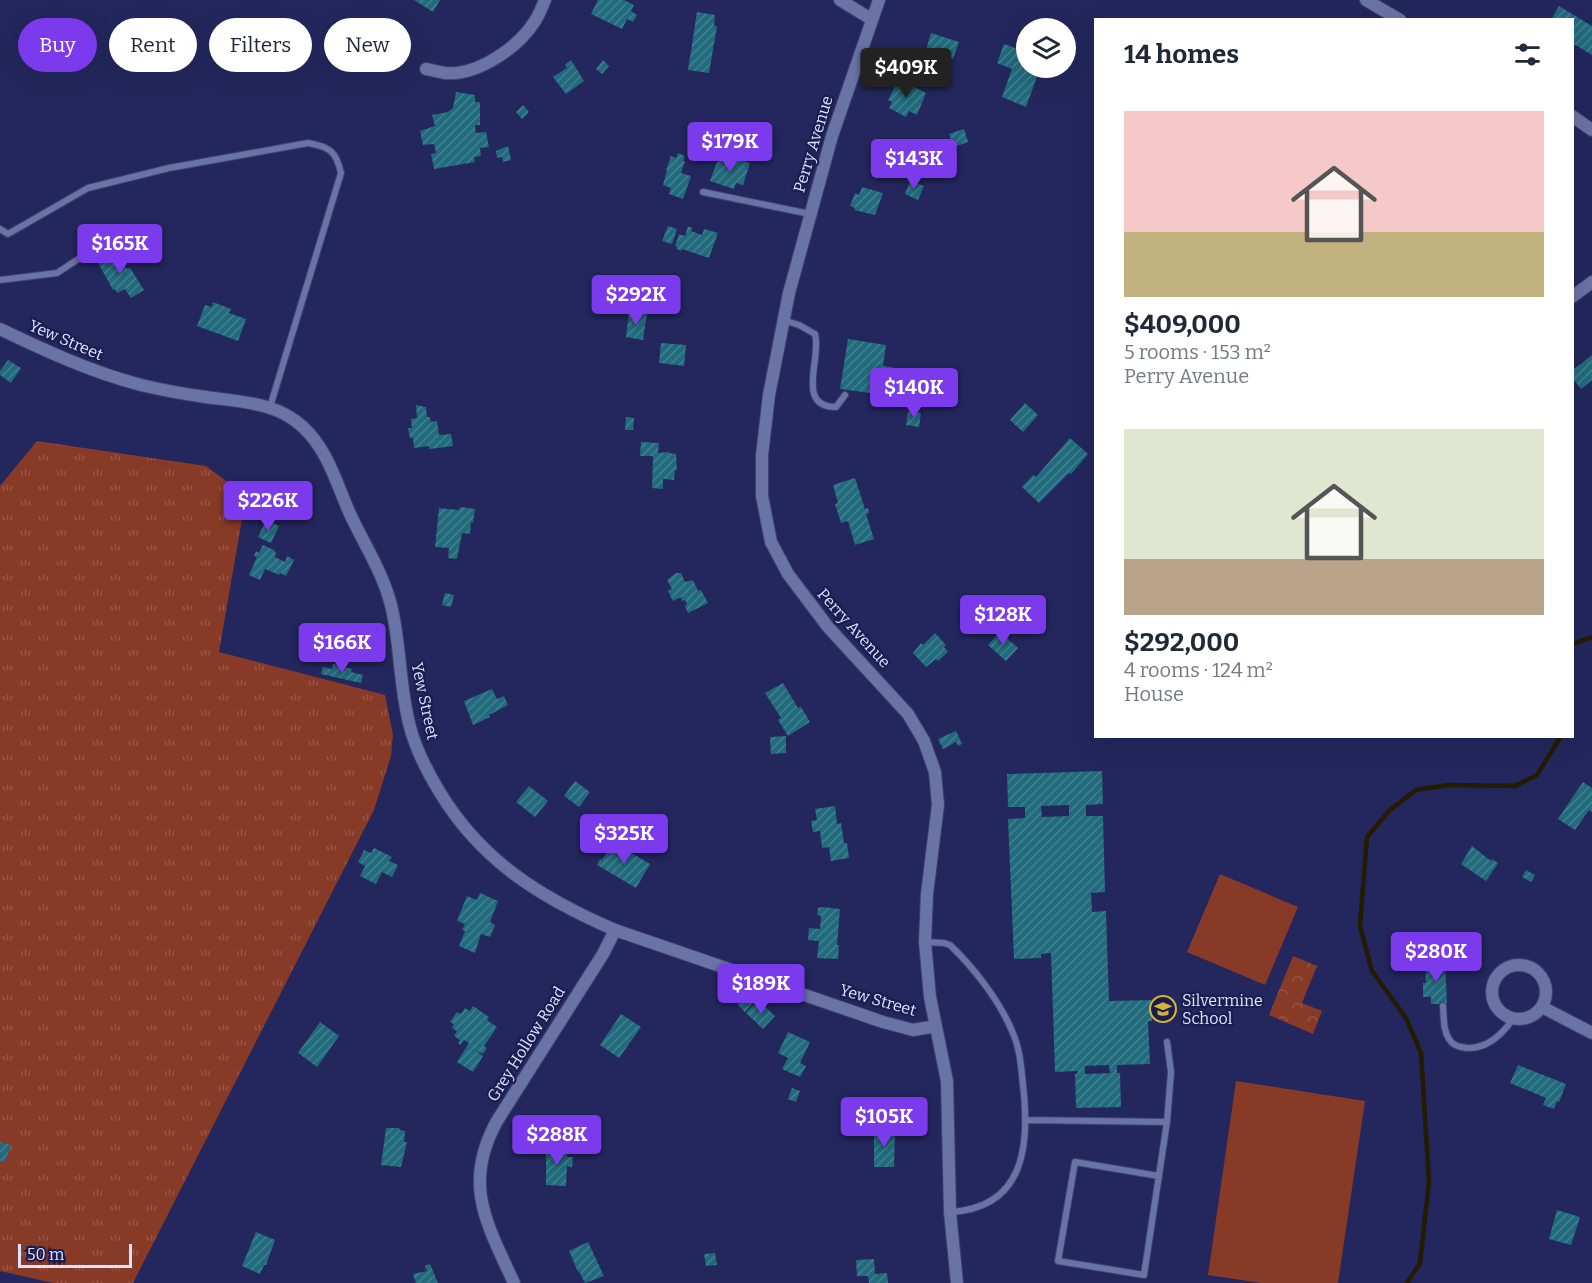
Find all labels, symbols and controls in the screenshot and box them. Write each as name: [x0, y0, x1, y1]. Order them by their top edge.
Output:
chip: Buy: [18, 18, 97, 72]
chip: Rent: [109, 18, 197, 72]
chip: Filters: [209, 18, 312, 72]
chip: New: [324, 18, 411, 72]
map controls: [1016, 18, 1076, 78]
button: layers: [1016, 18, 1076, 78]
icon: filters: [1511, 38, 1544, 71]
text: 14 homes: [1124, 39, 1239, 70]
pin: $409K: [864, 48, 948, 99]
text: $409K: [874, 55, 938, 79]
street label: Perry Avenue: [789, 93, 837, 195]
pin: $179K: [688, 122, 772, 173]
text: $179K: [701, 129, 759, 153]
pin: $143K: [872, 139, 956, 190]
text: $143K: [885, 146, 943, 170]
icon: home: [1280, 150, 1388, 258]
pin: $165K: [78, 224, 162, 275]
text: $165K: [91, 231, 149, 255]
pin: $292K: [594, 275, 678, 326]
text: $292K: [606, 282, 666, 306]
text: $409,000: [1124, 309, 1241, 340]
street label: Yew Street: [26, 316, 106, 364]
text: 5 rooms · 153 m²: [1124, 340, 1271, 364]
text: Perry Avenue: [1124, 364, 1249, 388]
pin: $140K: [872, 368, 956, 419]
text: $140K: [884, 375, 944, 399]
icon: home: [1280, 468, 1388, 576]
pin: $226K: [226, 481, 310, 532]
text: $226K: [238, 488, 298, 512]
street label: Perry Avenue: [813, 584, 895, 672]
pin: $128K: [961, 595, 1045, 646]
text: $128K: [974, 602, 1032, 626]
pin: $166K: [300, 623, 384, 674]
text: $292,000: [1124, 627, 1239, 658]
text: $166K: [313, 630, 371, 654]
text: 4 rooms · 124 m²: [1124, 658, 1273, 682]
street label: Yew Street: [408, 661, 443, 742]
text: House: [1124, 682, 1184, 706]
pin: $325K: [582, 814, 666, 865]
text: $325K: [594, 821, 654, 845]
pin: $280K: [1394, 932, 1478, 983]
text: $280K: [1405, 939, 1467, 963]
pin: $189K: [719, 964, 803, 1015]
text: $189K: [732, 971, 790, 995]
street label: Yew Street: [838, 980, 919, 1020]
street label: Grey Hollow Road: [483, 983, 569, 1105]
place label: Silvermine School: [1182, 991, 1263, 1028]
school or university icon: Silvermine School: [1148, 994, 1178, 1024]
pin: $105K: [842, 1097, 926, 1148]
text: $105K: [855, 1104, 913, 1128]
pin: $288K: [515, 1115, 599, 1166]
text: $288K: [526, 1122, 588, 1146]
scale bar: [18, 1241, 132, 1268]
text: 50 m: [27, 1245, 64, 1264]

